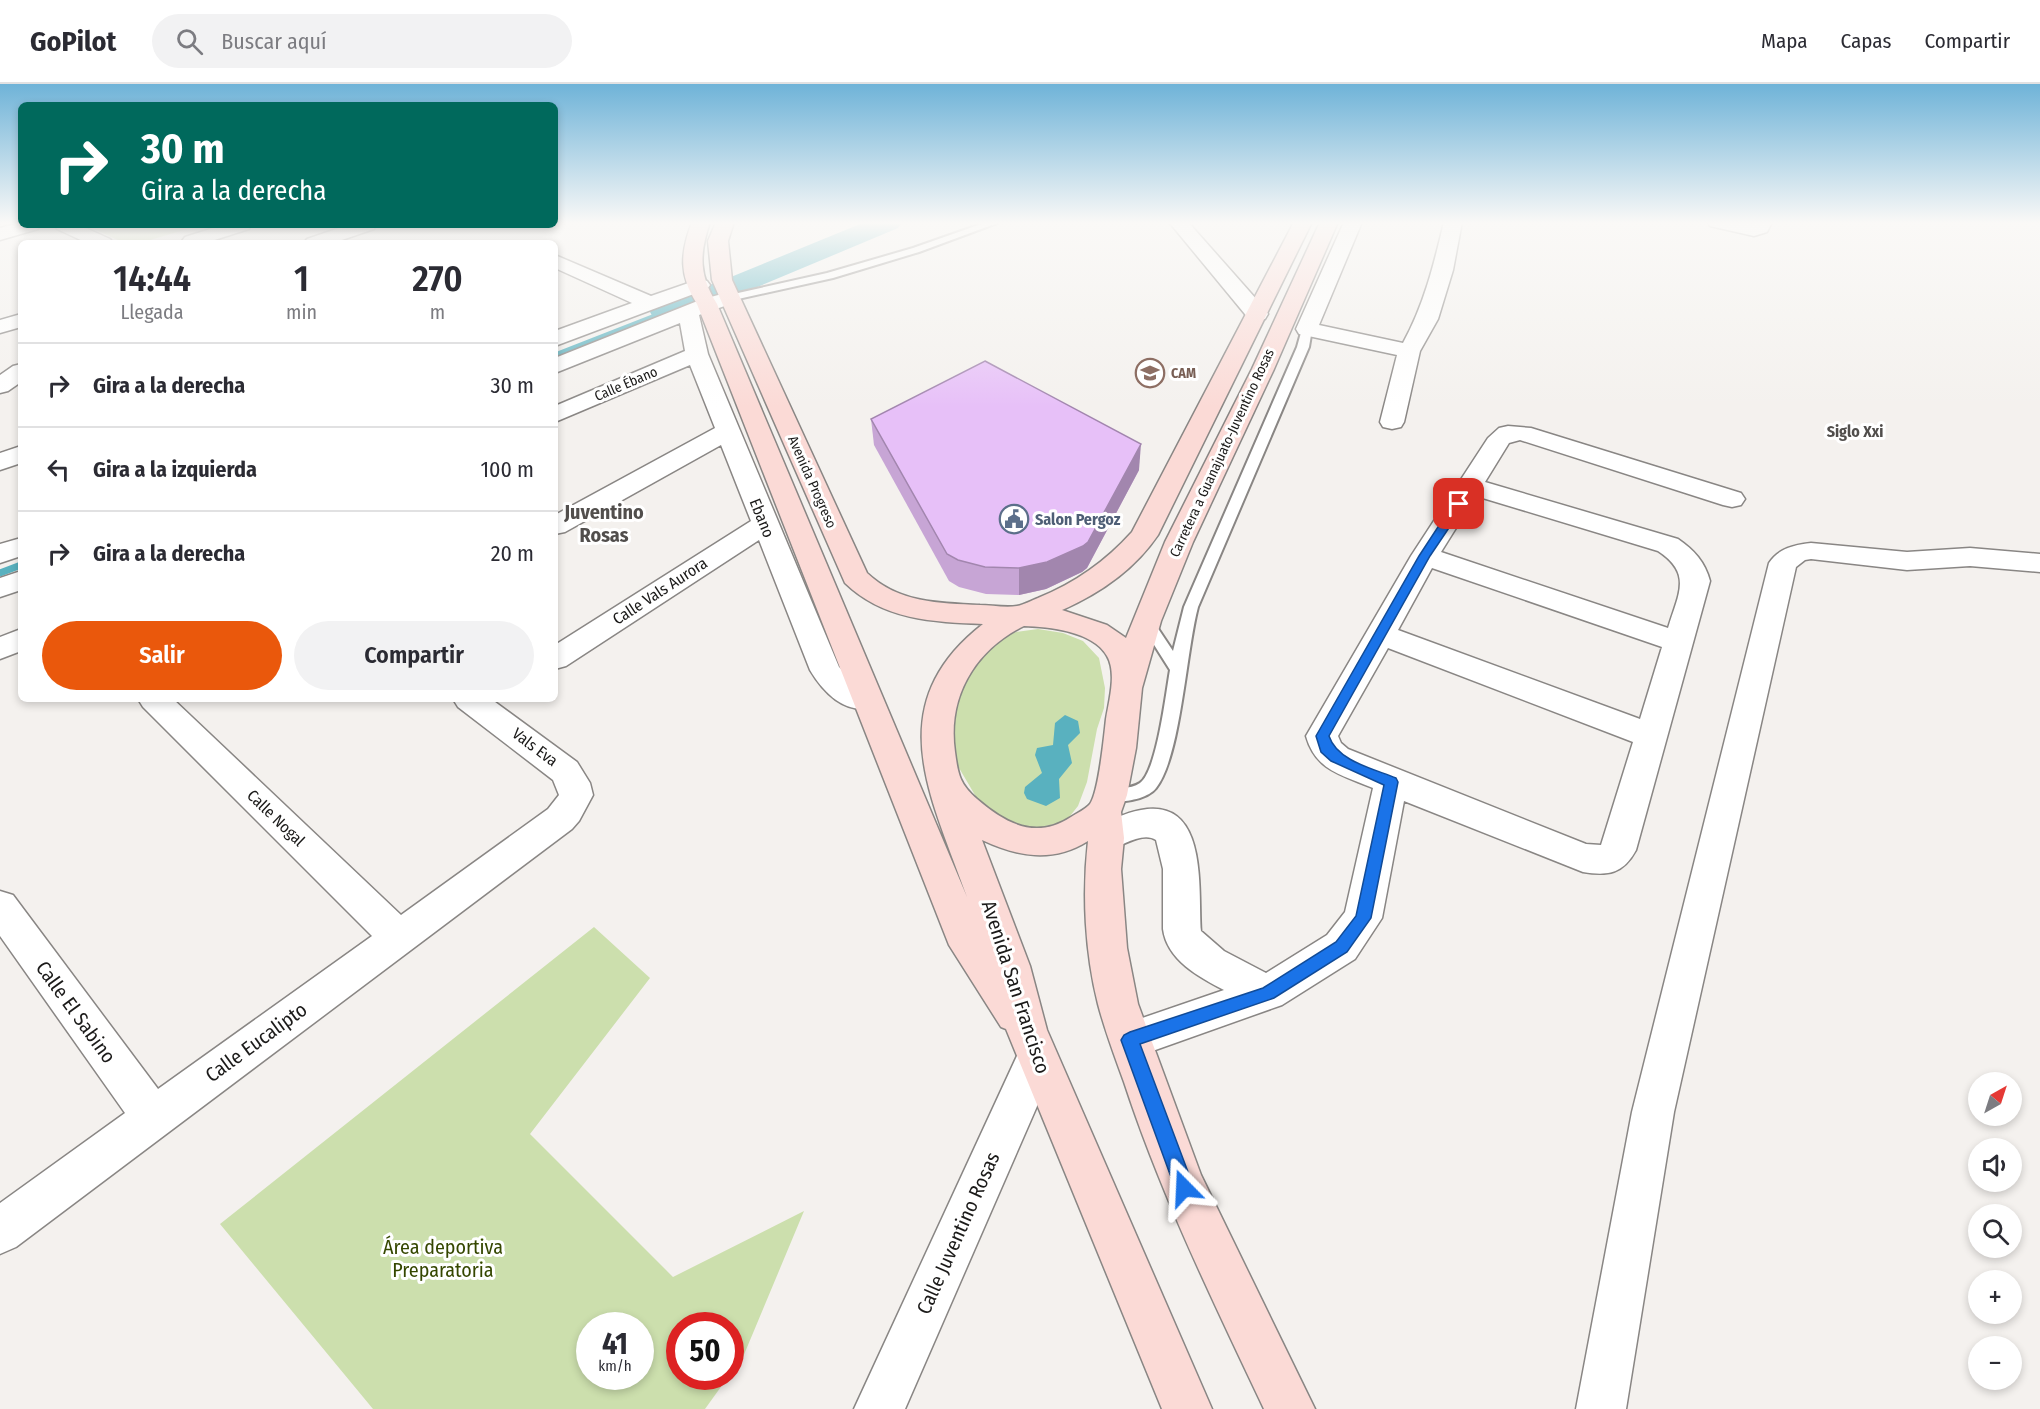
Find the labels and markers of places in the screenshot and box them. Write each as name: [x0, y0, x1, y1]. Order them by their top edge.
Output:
school or university icon: CAM: [1134, 357, 1166, 389]
place label: CAM: [1171, 365, 1196, 382]
pin: [1433, 478, 1484, 529]
public building icon: Salon Pergoz: [998, 503, 1030, 535]
place label: Salon Pergoz: [1035, 510, 1121, 529]

